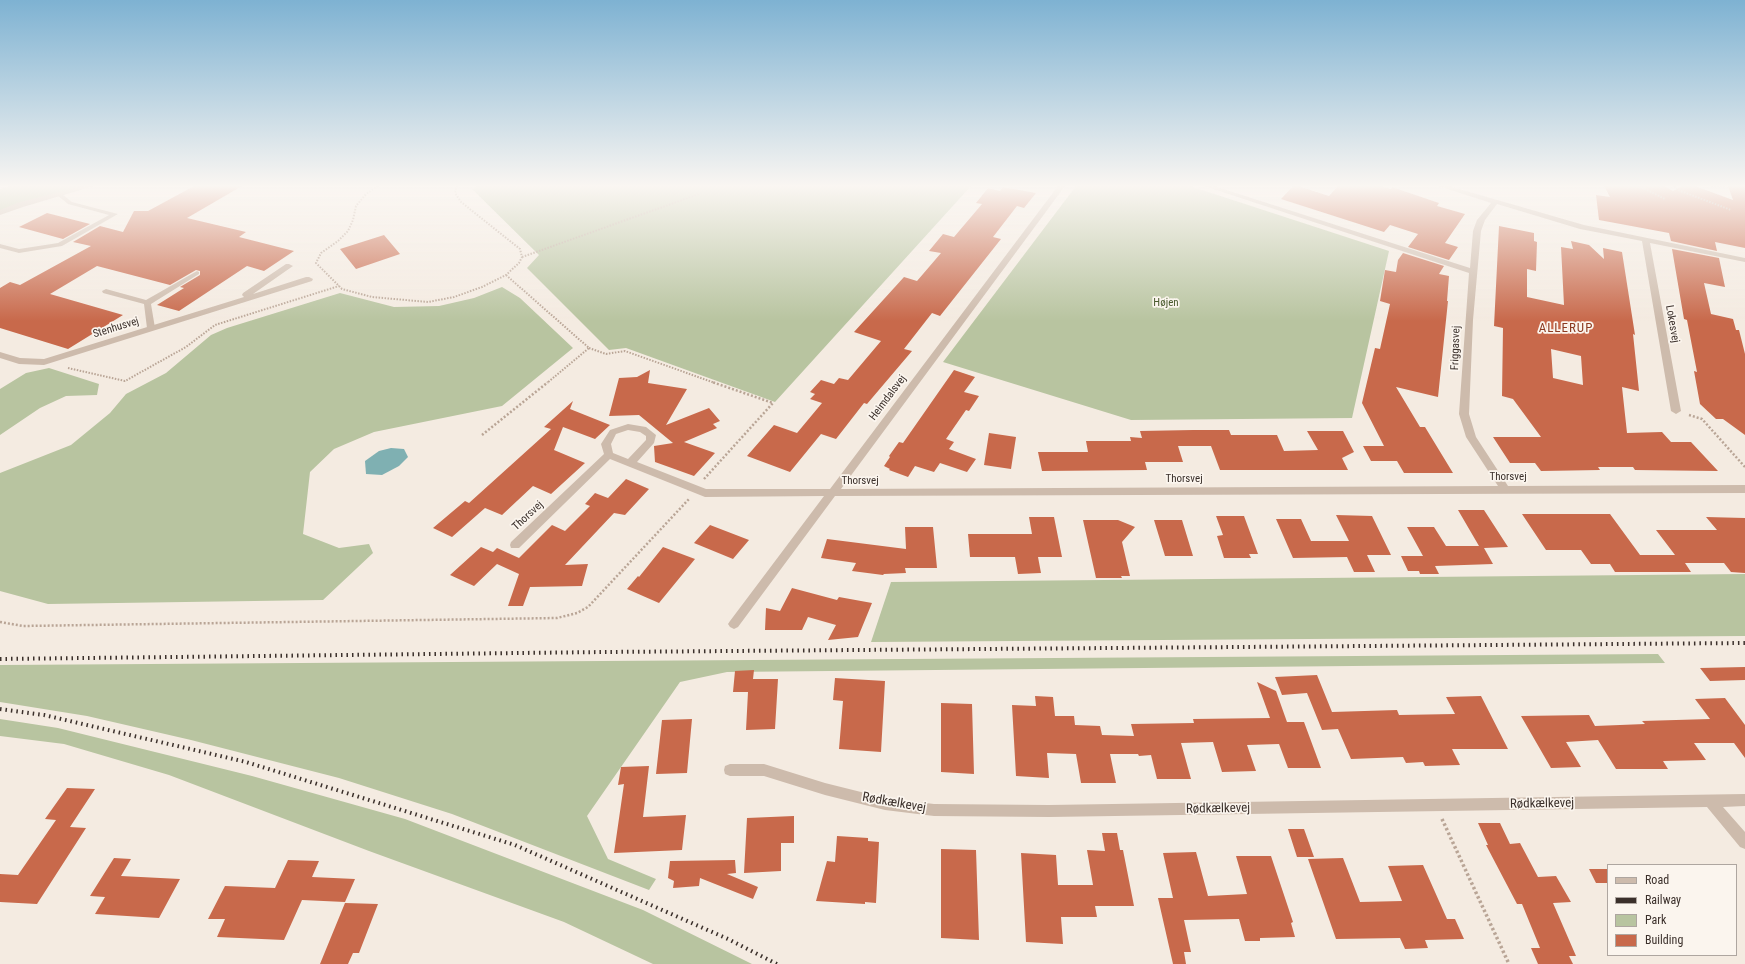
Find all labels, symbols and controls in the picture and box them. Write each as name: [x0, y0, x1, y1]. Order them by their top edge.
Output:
park label: Højen: [1153, 296, 1179, 310]
street label: Lokesvej: [1662, 304, 1682, 344]
street label: Stenhusvej: [91, 315, 141, 341]
district label: ALLERUP: [1539, 321, 1593, 337]
street label: Friggasvej: [1449, 326, 1463, 370]
street label: Heimdalsvej: [867, 373, 909, 423]
street label: Thorsvej: [1489, 470, 1527, 484]
street label: Thorsvej: [1165, 472, 1203, 486]
street label: Thorsvej: [841, 474, 879, 488]
street label: Thorsvej: [510, 498, 546, 534]
street label: Rødkælkevej: [861, 790, 927, 816]
street label: Rødkælkevej: [1510, 796, 1574, 812]
street label: Rødkælkevej: [1186, 801, 1250, 817]
legend: [1607, 864, 1737, 956]
text: Road: [1645, 873, 1669, 887]
text: Railway: [1645, 893, 1681, 907]
text: Park: [1645, 913, 1666, 927]
text: Building: [1645, 933, 1683, 947]

